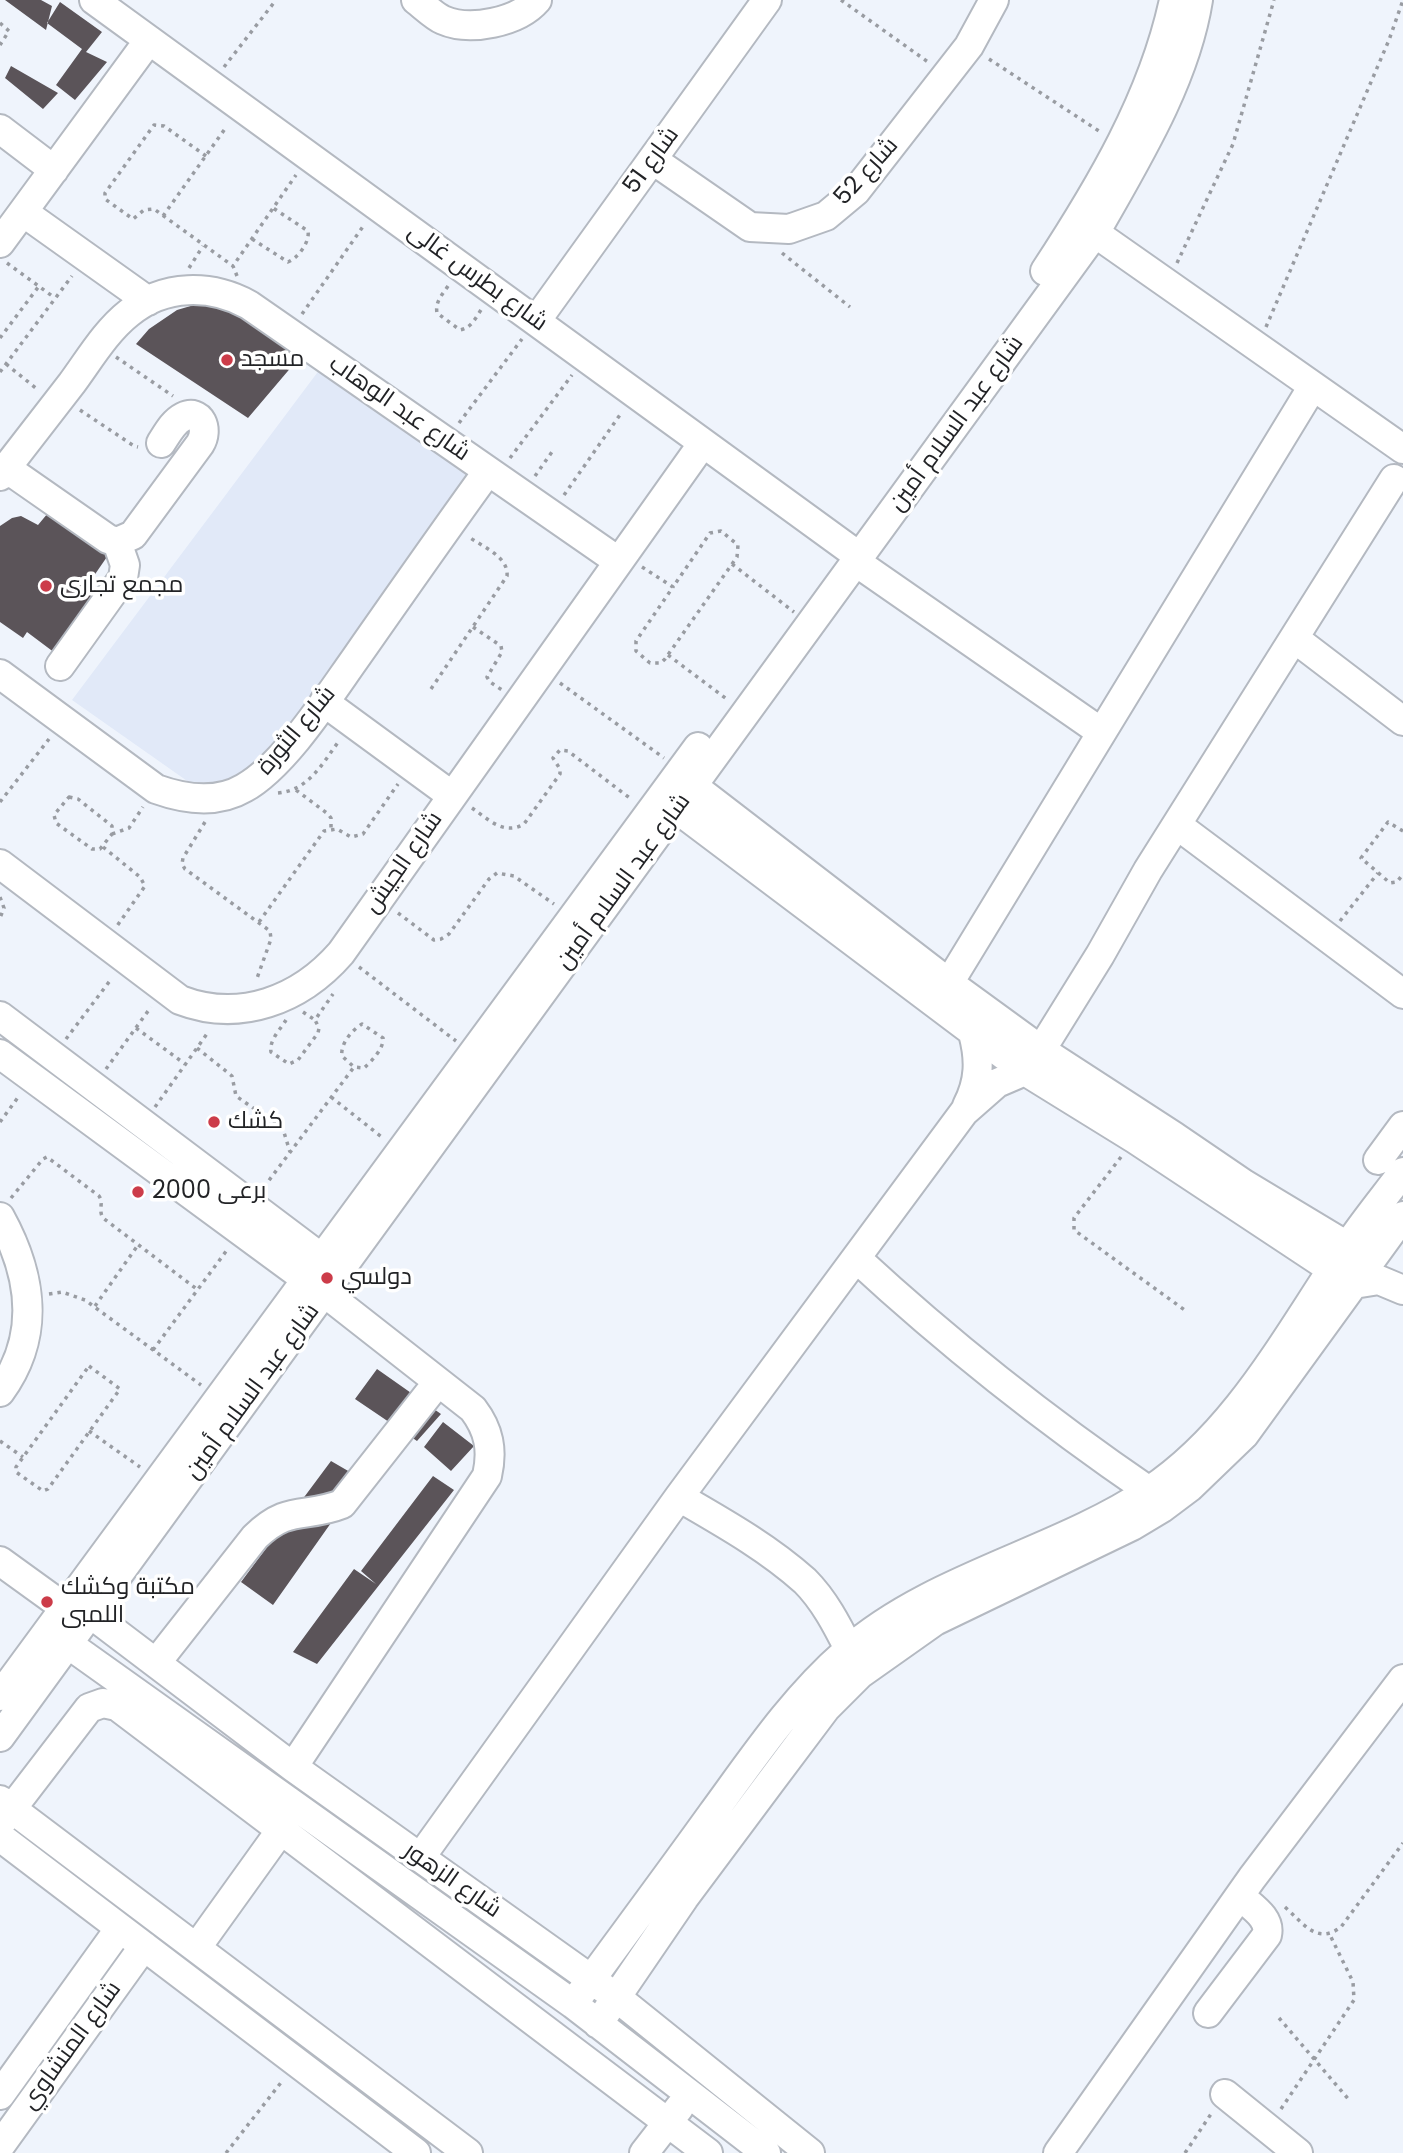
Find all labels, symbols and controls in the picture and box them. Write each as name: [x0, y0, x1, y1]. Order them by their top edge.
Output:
street label: شارع 51: [618, 122, 686, 200]
street label: شارع 52: [829, 132, 905, 212]
street label: شارع بطرس غالى: [402, 218, 552, 338]
street label: شارع عبد السلام أمين: [884, 330, 1030, 518]
place label: مسجد: [241, 346, 304, 374]
street label: شارع عبد الوهاب: [323, 350, 475, 468]
marker: مسجد: [219, 352, 235, 368]
place label: مجمع تجارى: [60, 572, 183, 600]
marker: مجمع تجارى: [38, 578, 54, 594]
street label: شارع الثورة: [252, 681, 342, 781]
street label: شارع عبد السلام أمين: [551, 788, 697, 976]
street label: شارع الجيش: [359, 807, 449, 919]
place label: كشك: [228, 1108, 283, 1136]
marker: كشك: [206, 1114, 222, 1130]
place label: برعى 2000: [152, 1178, 266, 1206]
marker: برعى 2000: [130, 1184, 146, 1200]
place label: دولسي: [341, 1264, 412, 1292]
marker: دولسي: [319, 1270, 335, 1286]
street label: شارع عبد السلام أمين: [180, 1298, 326, 1486]
place label: مكتبة وكشك اللمبى: [61, 1574, 195, 1630]
marker: مكتبة وكشك اللمبى: [39, 1594, 55, 1610]
street label: شارع الزهور: [398, 1837, 506, 1925]
street label: شارع المنشاوي: [16, 1976, 128, 2116]

